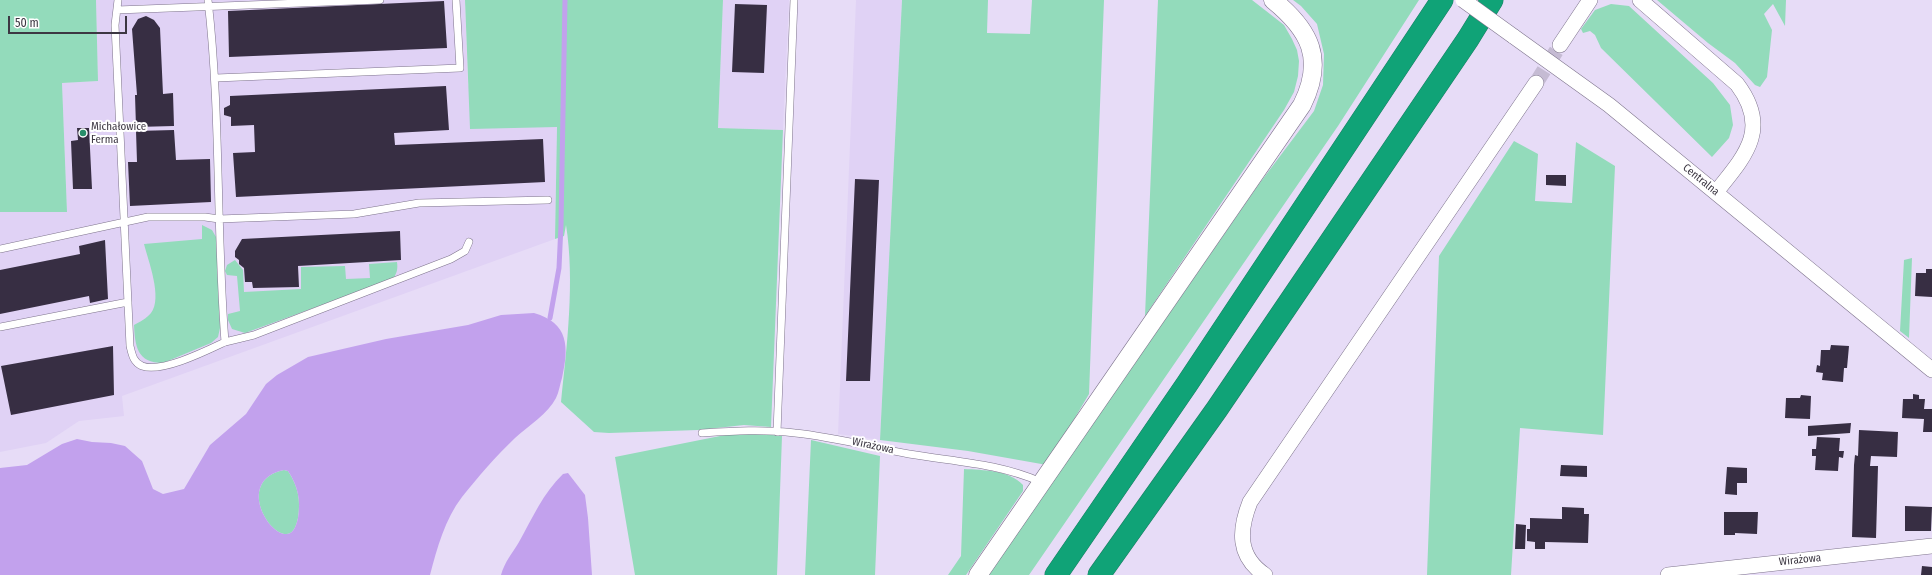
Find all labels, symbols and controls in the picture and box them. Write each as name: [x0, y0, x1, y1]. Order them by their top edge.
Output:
scale bar: [10, 8, 129, 34]
text: 50 m: [15, 16, 39, 30]
place label: Michałowice Ferma: [91, 120, 146, 146]
marker: Michałowice Ferma: [78, 128, 88, 138]
street label: Centralna: [1680, 161, 1722, 199]
street label: Wirażowa: [851, 435, 895, 457]
street label: Wirażowa: [1778, 551, 1822, 569]

